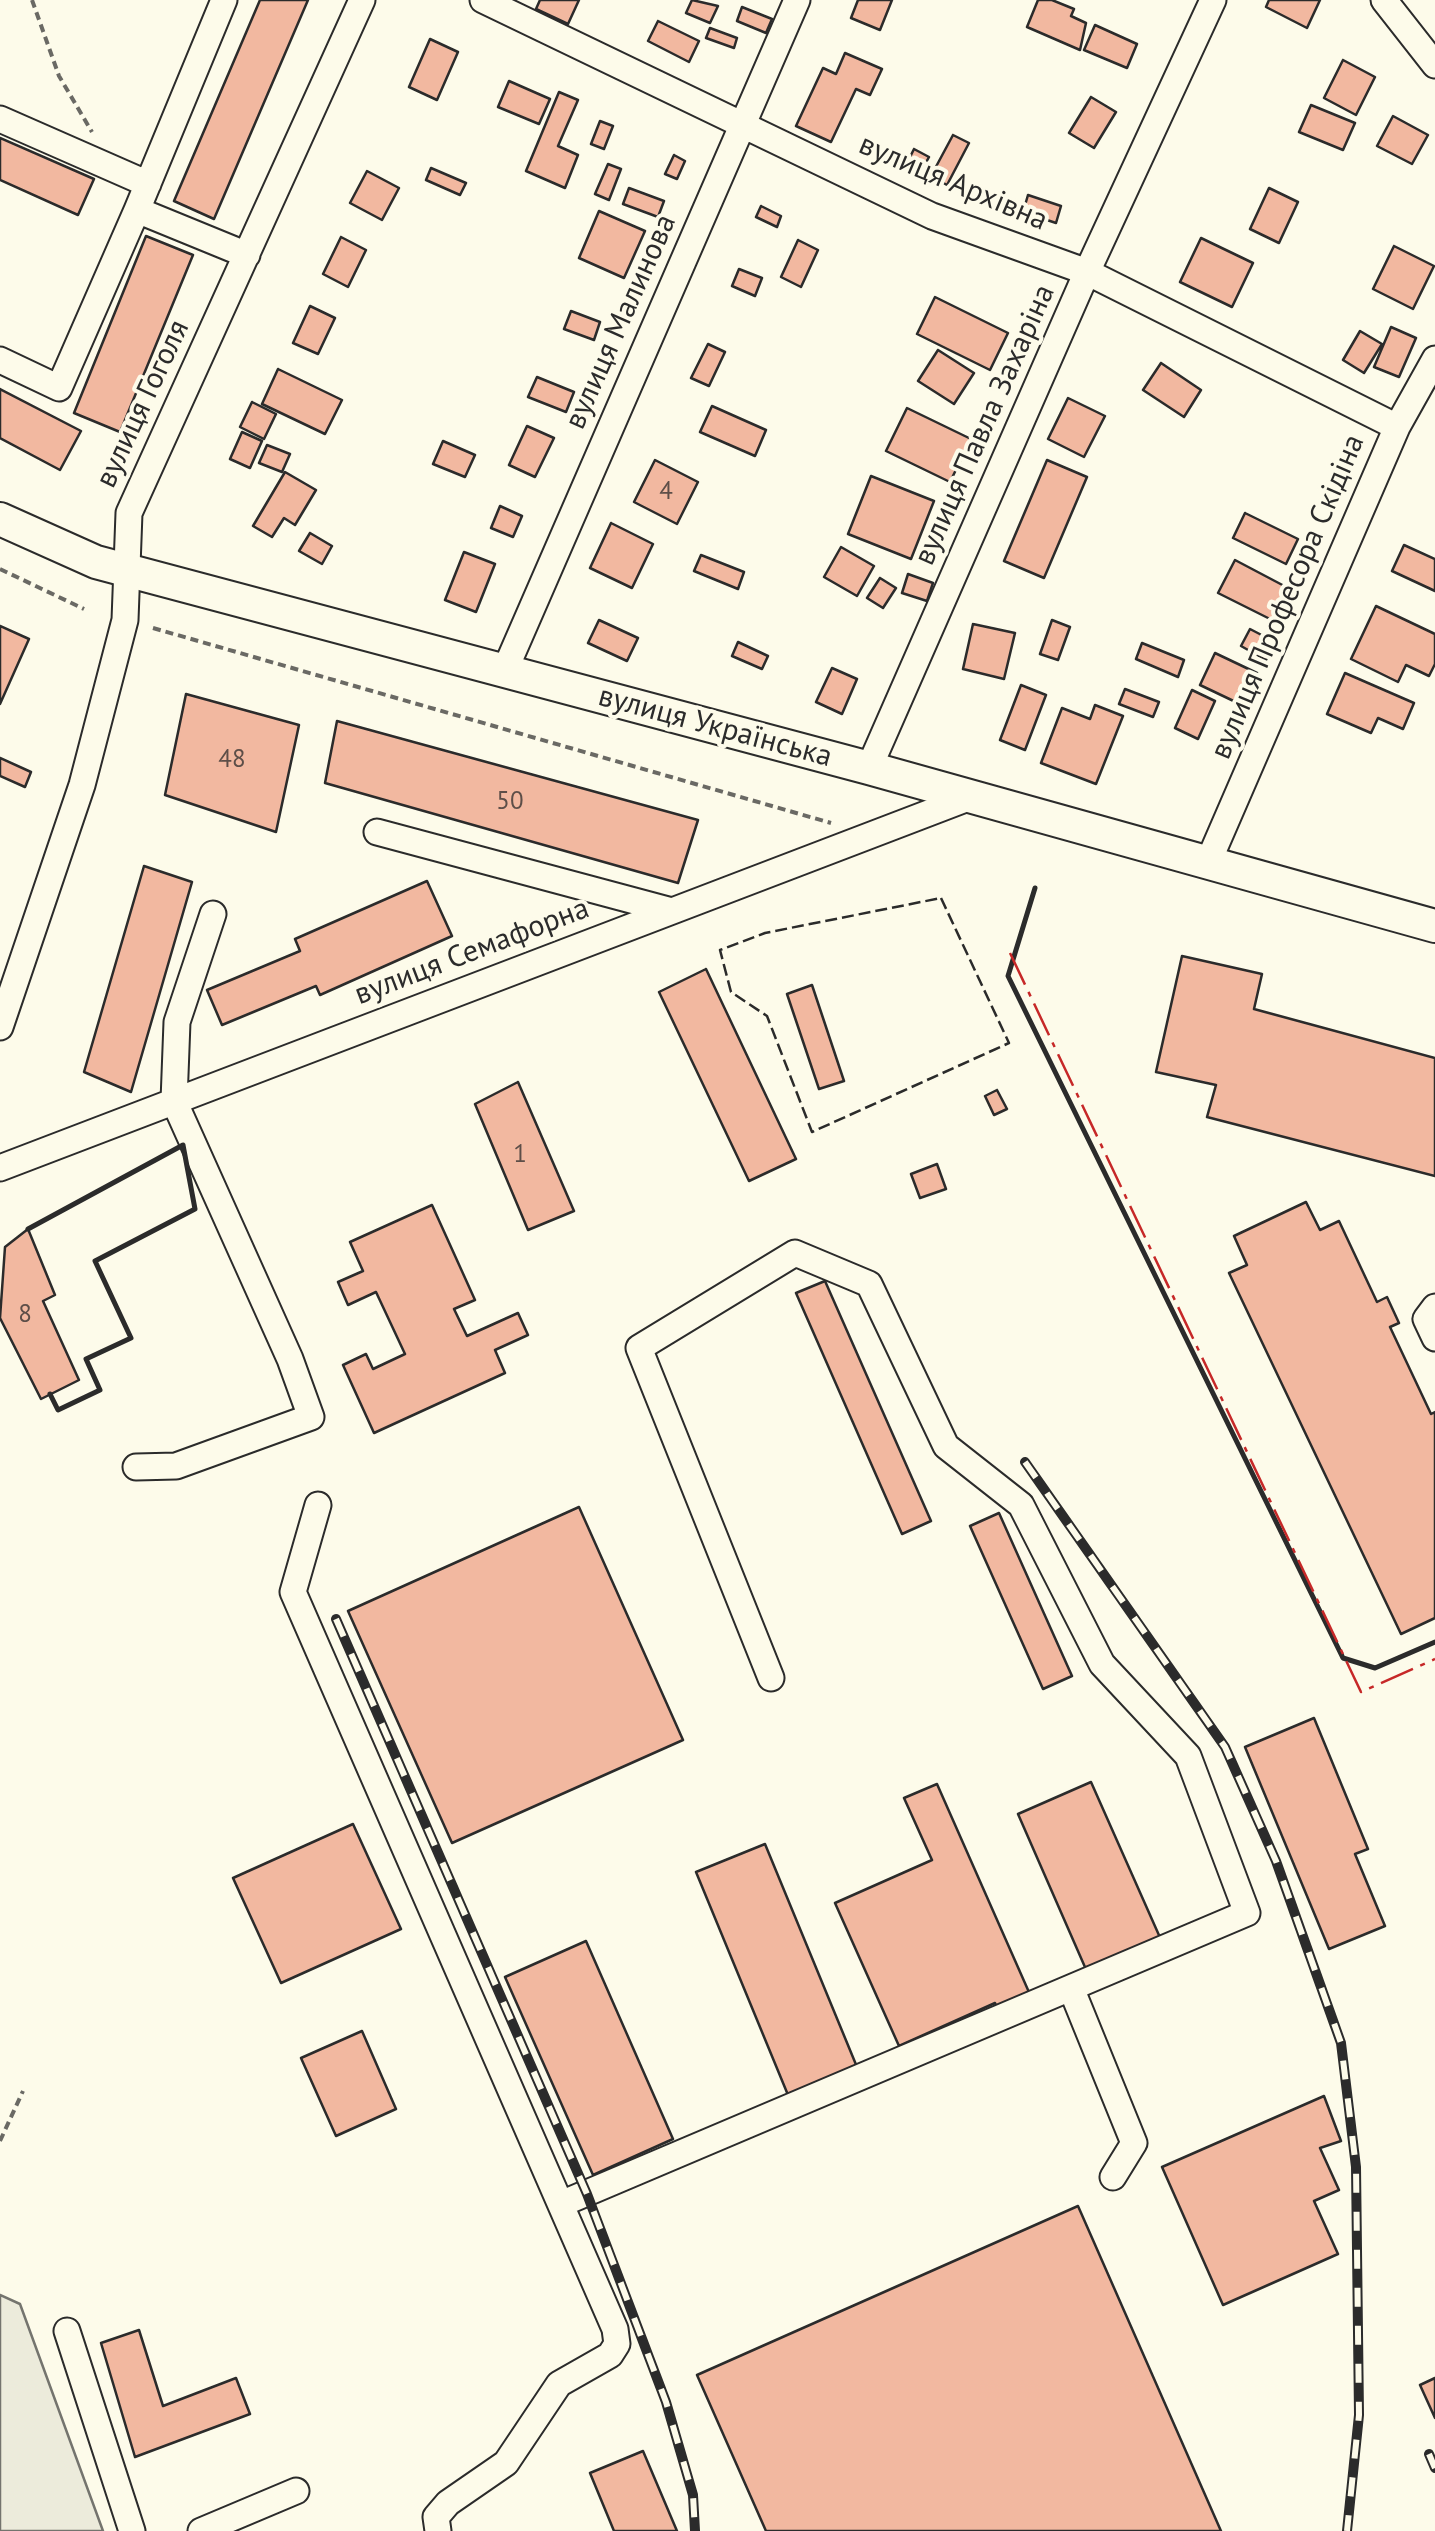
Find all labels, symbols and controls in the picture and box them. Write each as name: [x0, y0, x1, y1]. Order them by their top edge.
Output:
street label: вулиця Архівна: [853, 127, 1053, 239]
street label: вулиця Малинова: [558, 209, 684, 435]
street label: вулиця Павла Захаріна: [907, 279, 1063, 571]
street label: вулиця Гоголя: [89, 315, 197, 493]
street label: вулиця Професора Скідіна: [1203, 429, 1373, 765]
house number: 4: [659, 477, 673, 507]
street label: вулиця Українська: [594, 679, 836, 775]
house number: 48: [218, 745, 246, 775]
house number: 50: [496, 787, 524, 817]
street label: вулиця Семафорна: [350, 891, 594, 1013]
house number: 1: [513, 1140, 527, 1170]
house number: 8: [18, 1300, 32, 1330]

